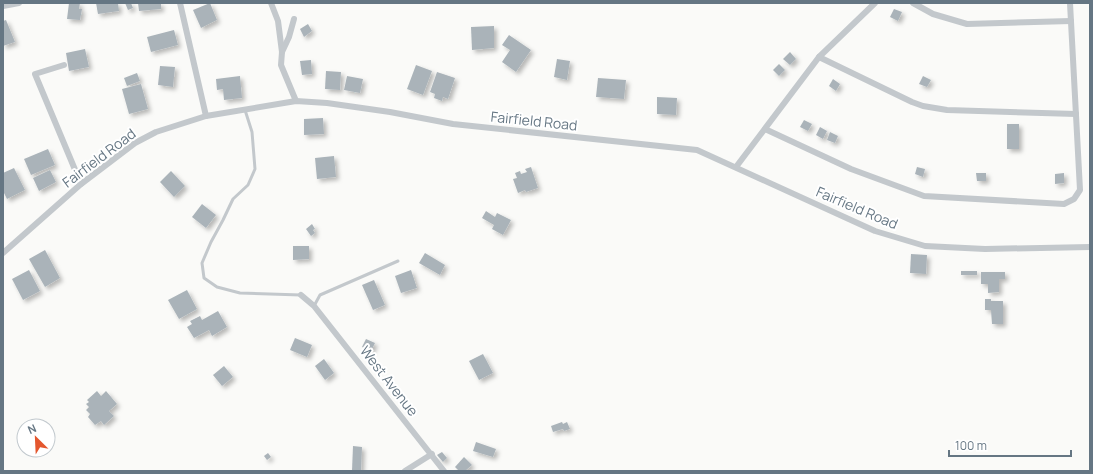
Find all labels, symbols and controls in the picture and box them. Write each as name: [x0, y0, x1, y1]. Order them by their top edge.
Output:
street label: Fairfield Road: [490, 107, 578, 134]
street label: Fairfield Road: [58, 124, 139, 191]
street label: Fairfield Road: [813, 182, 901, 233]
street label: West Avenue: [356, 342, 423, 420]
north arrow: [16, 418, 56, 458]
text: N: [25, 420, 38, 437]
scale bar: [949, 432, 1071, 458]
text: 100 m: [955, 437, 987, 454]

